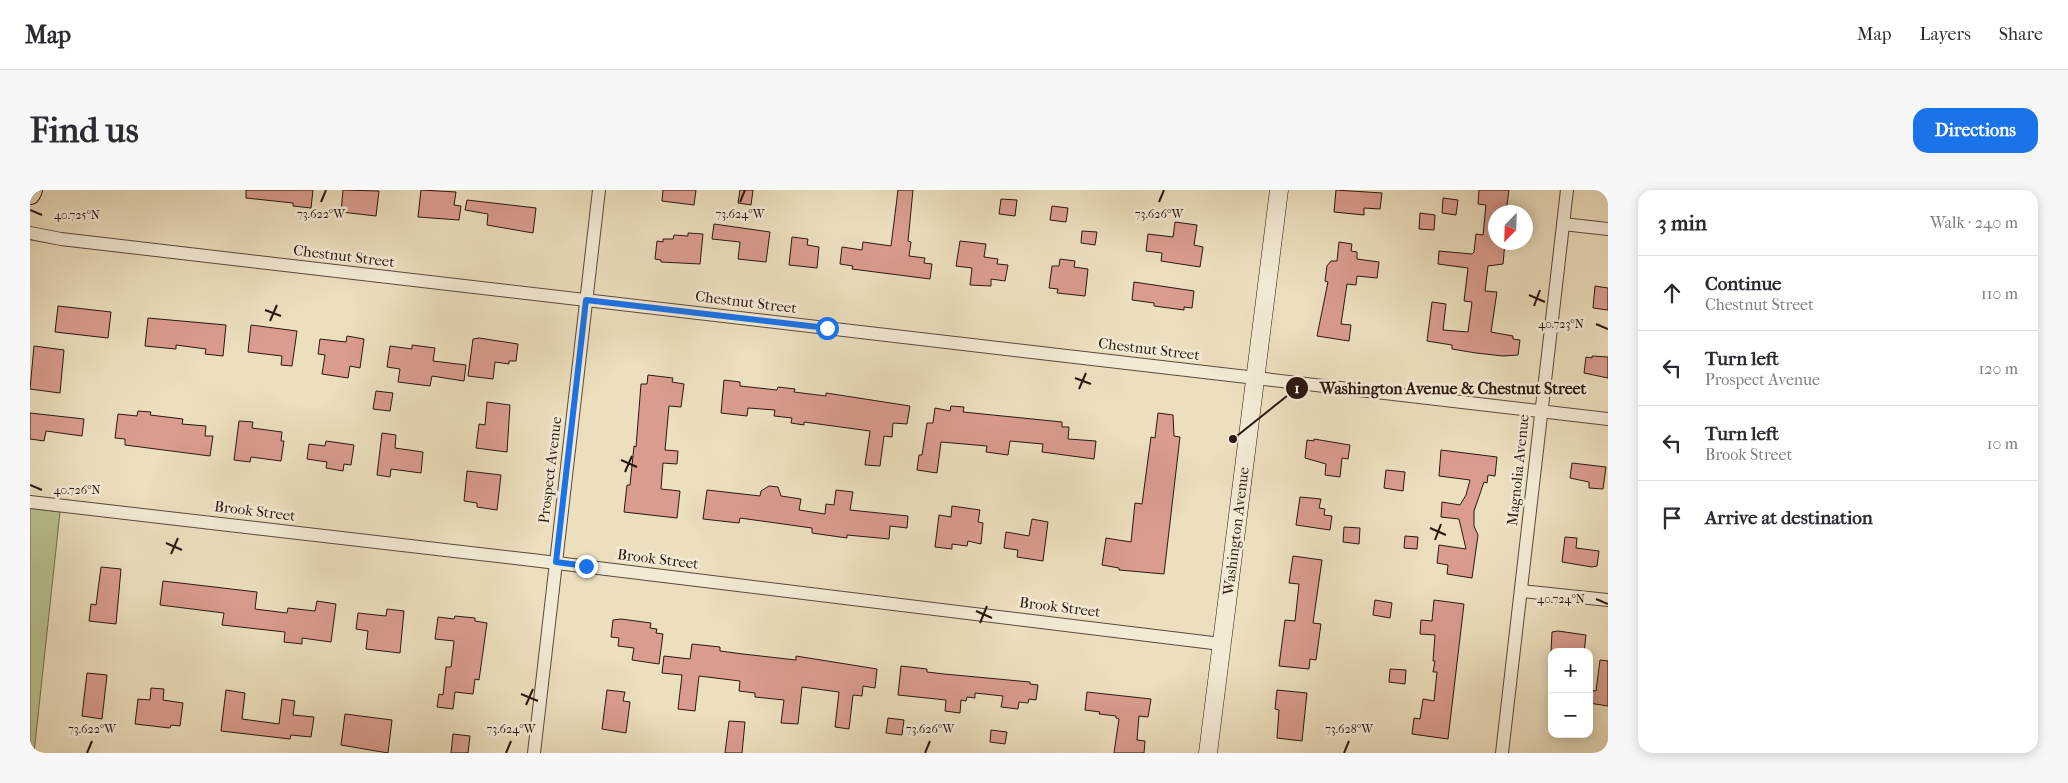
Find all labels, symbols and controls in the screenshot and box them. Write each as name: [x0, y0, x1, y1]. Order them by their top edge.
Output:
text: Map: [25, 21, 71, 49]
text: Map: [1857, 24, 1891, 45]
text: Layers: [1919, 24, 1971, 45]
text: Share: [1999, 24, 2043, 45]
button: Directions: [1913, 108, 2038, 153]
text: Find us: [30, 110, 139, 151]
north arrow: [1488, 205, 1533, 250]
text: 73.622°W: [297, 207, 346, 221]
text: 73.624°W: [716, 207, 766, 221]
text: 73.626°W: [1135, 207, 1184, 221]
text: 40.725°N: [54, 208, 100, 222]
text: 3 min: [1658, 211, 1707, 235]
text: Walk · 240 m: [1930, 213, 2018, 232]
street label: Chestnut Street: [292, 241, 396, 271]
text: Continue: [1705, 273, 1781, 295]
icon: ahead: [1658, 279, 1686, 307]
text: 110 m: [1981, 284, 2018, 303]
street label: Chestnut Street: [694, 287, 798, 317]
text: Chestnut Street: [1705, 295, 1814, 314]
route start: [816, 317, 839, 340]
text: 40.723°N: [1538, 317, 1584, 331]
street label: Chestnut Street: [1097, 334, 1201, 364]
text: Turn left: [1705, 348, 1779, 370]
icon: left: [1658, 354, 1686, 382]
text: 120 m: [1979, 359, 2018, 378]
text: Prospect Avenue: [1705, 370, 1820, 389]
callout: Washington Avenue & Chestnut Street: [1285, 373, 1596, 404]
text: 1: [1294, 379, 1300, 397]
text: Washington Avenue & Chestnut Street: [1319, 379, 1586, 399]
street label: Magnolia Avenue: [1503, 413, 1533, 527]
street label: Prospect Avenue: [535, 415, 566, 525]
text: Turn left: [1705, 423, 1779, 445]
icon: left: [1658, 429, 1686, 457]
text: 10 m: [1987, 434, 2018, 453]
text: Brook Street: [1705, 445, 1792, 464]
street label: Washington Avenue: [1219, 465, 1253, 597]
text: 40.726°N: [53, 483, 101, 497]
street label: Brook Street: [213, 497, 297, 525]
icon: arrive: [1658, 504, 1686, 532]
text: Arrive at destination: [1705, 507, 1873, 529]
street label: Brook Street: [616, 545, 700, 573]
route end: [575, 555, 598, 578]
text: 40.724°N: [1537, 592, 1585, 606]
street label: Brook Street: [1018, 593, 1102, 621]
map controls: [1548, 648, 1593, 738]
button: +: [1548, 648, 1593, 693]
button: −: [1548, 693, 1593, 738]
text: 73.622°W: [68, 722, 117, 736]
text: 73.624°W: [487, 722, 537, 736]
text: 73.626°W: [906, 722, 955, 736]
text: 73.628°W: [1325, 722, 1374, 736]

